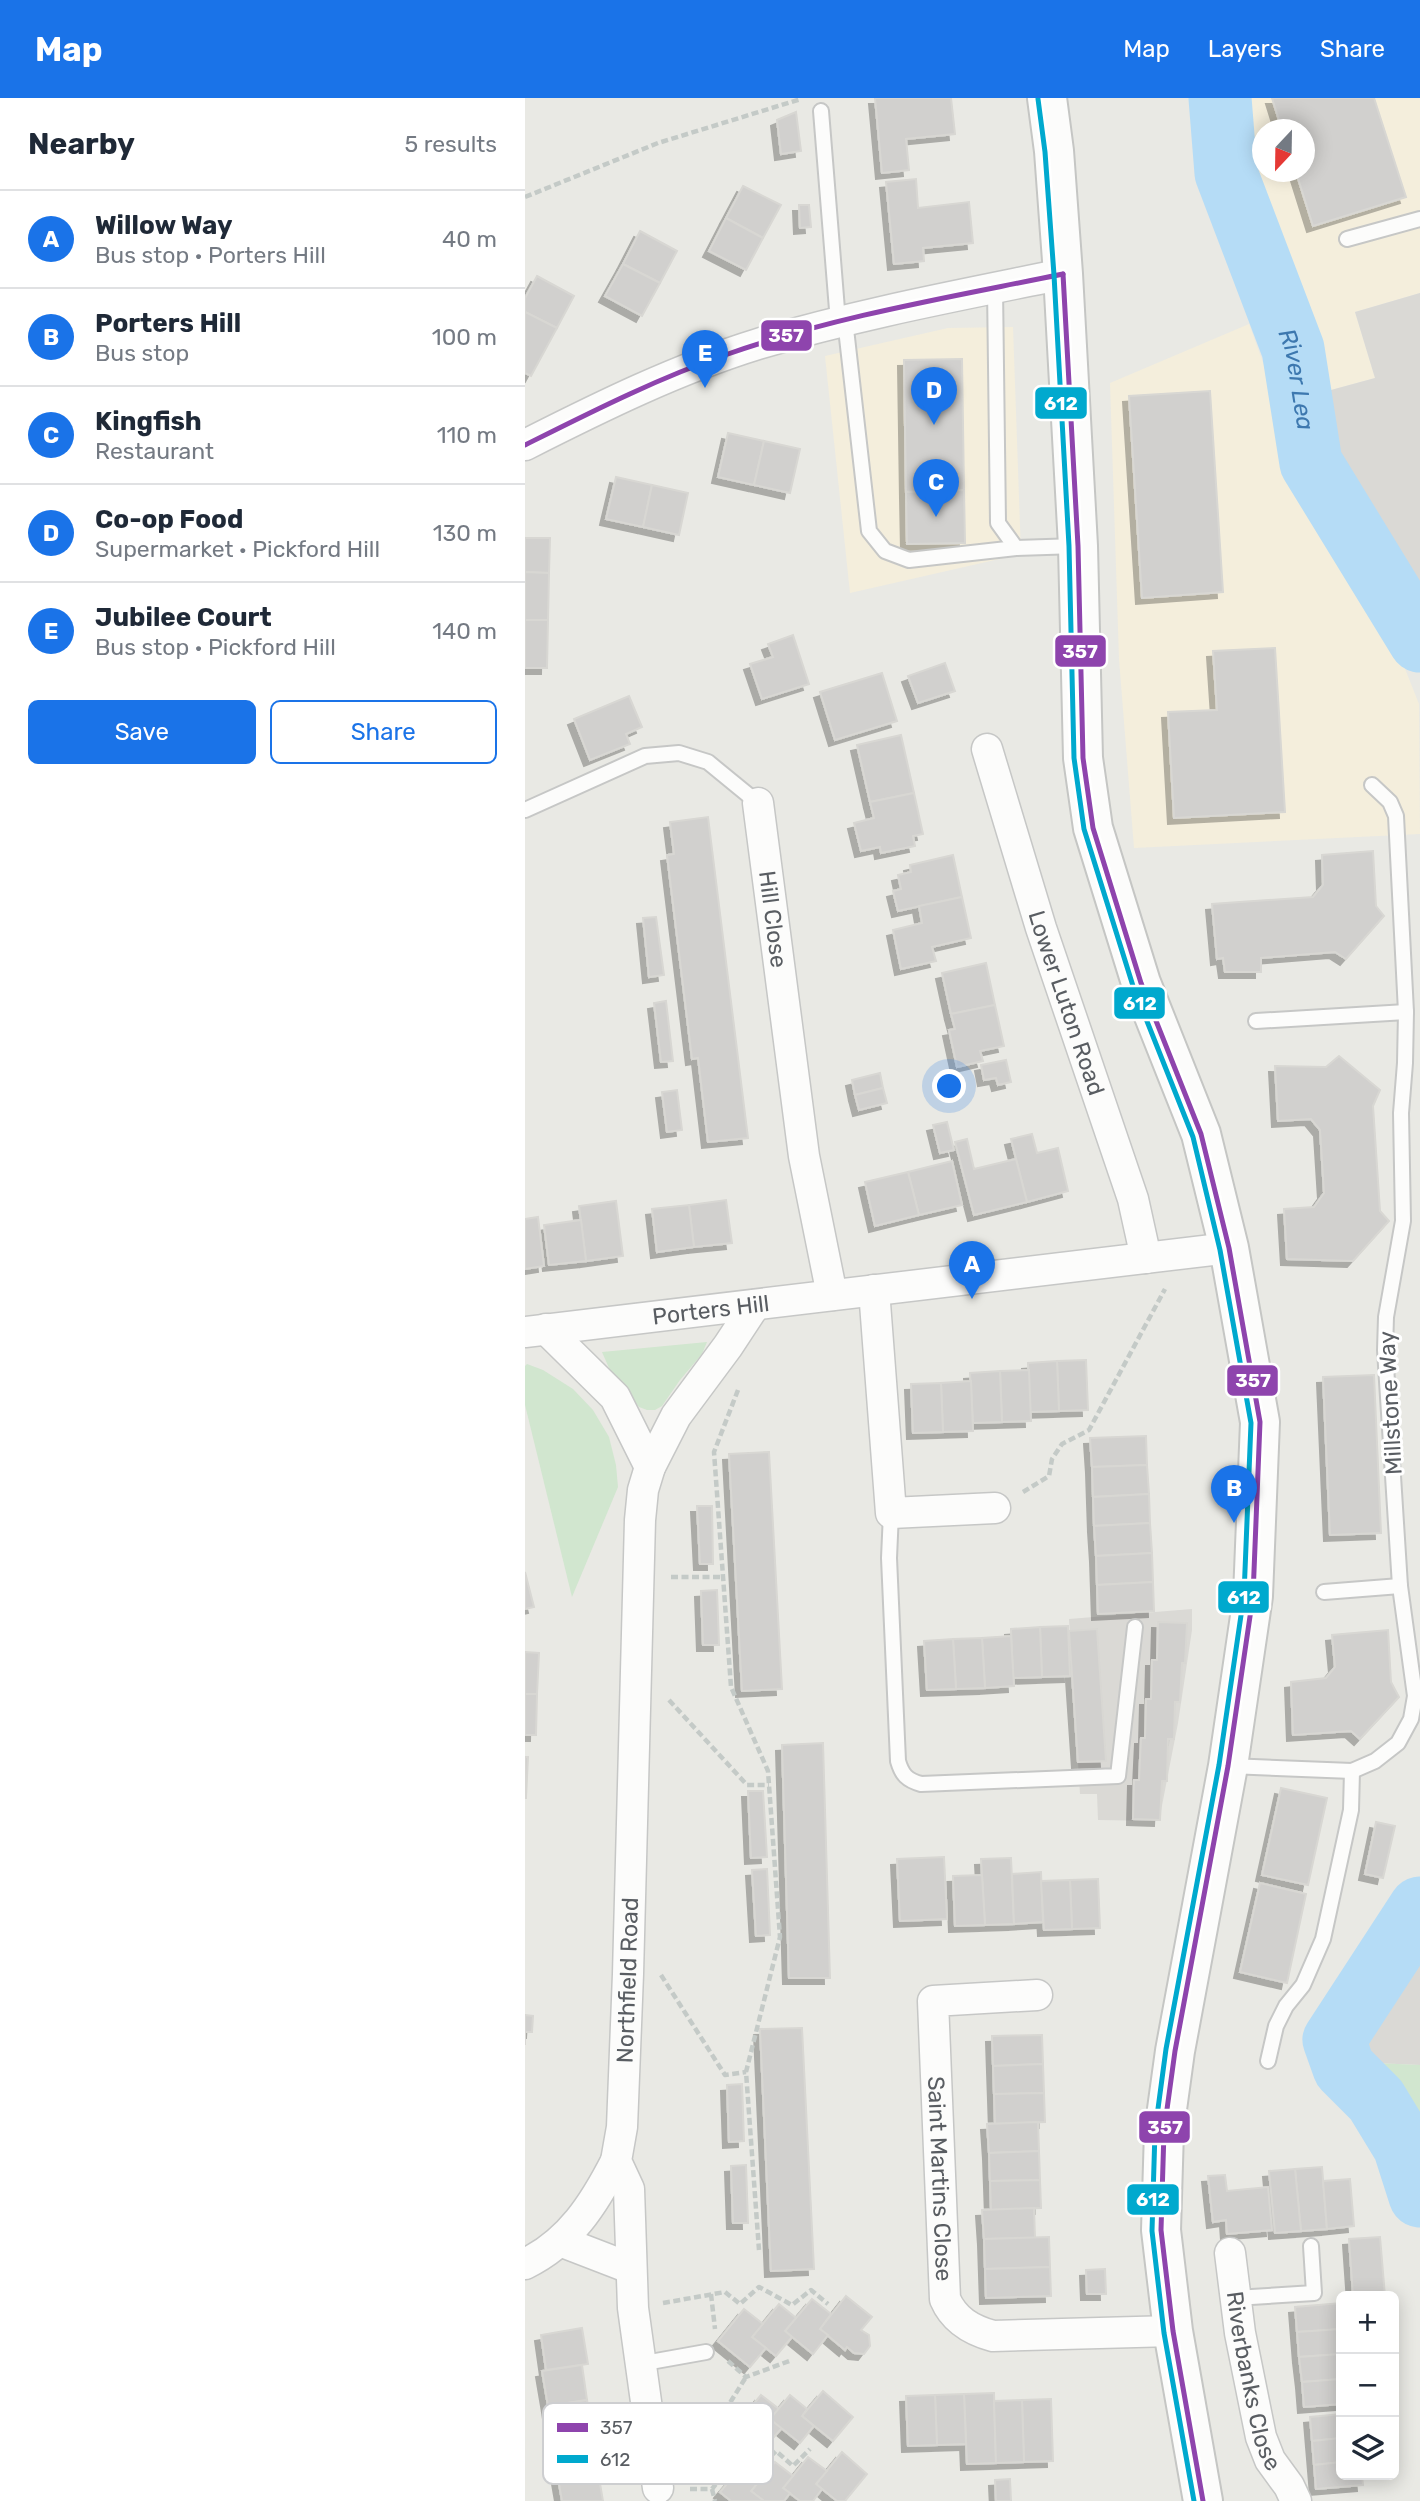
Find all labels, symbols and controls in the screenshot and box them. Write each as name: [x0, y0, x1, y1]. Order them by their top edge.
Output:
text: Map: [35, 30, 103, 69]
text: Map: [1123, 35, 1170, 63]
text: Layers: [1208, 35, 1282, 63]
text: Share: [1320, 35, 1385, 63]
north arrow: [1252, 119, 1315, 182]
text: Nearby: [28, 126, 135, 162]
text: 5 results: [404, 130, 497, 158]
text: Willow Way: [95, 210, 232, 241]
text: A: [43, 225, 59, 253]
text: 40 m: [442, 225, 497, 253]
text: Bus stop · Porters Hill: [95, 241, 326, 269]
text: Porters Hill: [95, 308, 241, 339]
line badge: 357: [760, 319, 813, 352]
text: B: [43, 323, 59, 351]
text: 100 m: [432, 323, 497, 351]
text: 357: [768, 324, 804, 347]
water label: River Lea: [1272, 324, 1320, 432]
pin: E: [682, 330, 728, 388]
text: Bus stop: [95, 339, 189, 367]
pin: D: [911, 367, 957, 425]
line badge: 612: [1034, 386, 1088, 420]
text: 612: [1044, 392, 1078, 415]
text: Kingfish: [95, 406, 202, 437]
text: C: [43, 421, 59, 449]
text: 110 m: [437, 421, 497, 449]
text: Restaurant: [95, 437, 214, 465]
pin: C: [913, 459, 959, 517]
text: Co-op Food: [95, 504, 243, 535]
text: D: [43, 519, 59, 547]
text: 130 m: [433, 519, 497, 547]
text: Supermarket · Pickford Hill: [95, 535, 380, 563]
text: Jubilee Court: [95, 602, 272, 633]
text: E: [44, 617, 58, 645]
text: 140 m: [432, 617, 497, 645]
text: Bus stop · Pickford Hill: [95, 633, 336, 661]
line badge: 357: [1054, 634, 1107, 668]
text: 357: [1062, 640, 1098, 663]
button: Save: [28, 700, 256, 764]
button: Share: [270, 700, 497, 764]
street label: Hill Close: [753, 869, 793, 969]
street label: Lower Luton Road: [1023, 907, 1111, 1099]
line badge: 612: [1113, 986, 1166, 1020]
text: 612: [1123, 992, 1157, 1015]
your location: [932, 1069, 966, 1103]
pin: A: [949, 1241, 995, 1299]
street label: Porters Hill: [651, 1289, 771, 1331]
street label: Millstone Way: [1372, 1330, 1408, 1476]
line badge: 357: [1226, 1364, 1279, 1397]
text: 357: [1235, 1369, 1271, 1392]
pin: B: [1211, 1465, 1257, 1523]
line badge: 612: [1217, 1580, 1270, 1614]
text: 612: [1227, 1586, 1261, 1609]
street label: Northfield Road: [611, 1897, 644, 2064]
street label: Saint Martins Close: [922, 2076, 958, 2282]
line badge: 357: [1138, 2110, 1191, 2144]
text: 357: [1147, 2116, 1183, 2139]
line badge: 612: [1126, 2183, 1180, 2216]
text: 612: [1136, 2188, 1170, 2211]
street label: Riverbanks Close: [1221, 2290, 1287, 2476]
map controls: [1336, 2291, 1399, 2480]
button: +: [1336, 2291, 1399, 2354]
button: −: [1336, 2354, 1399, 2417]
legend: [543, 2403, 773, 2484]
text: 357: [600, 2416, 633, 2439]
button: layers: [1336, 2417, 1399, 2480]
text: 612: [600, 2448, 630, 2471]

